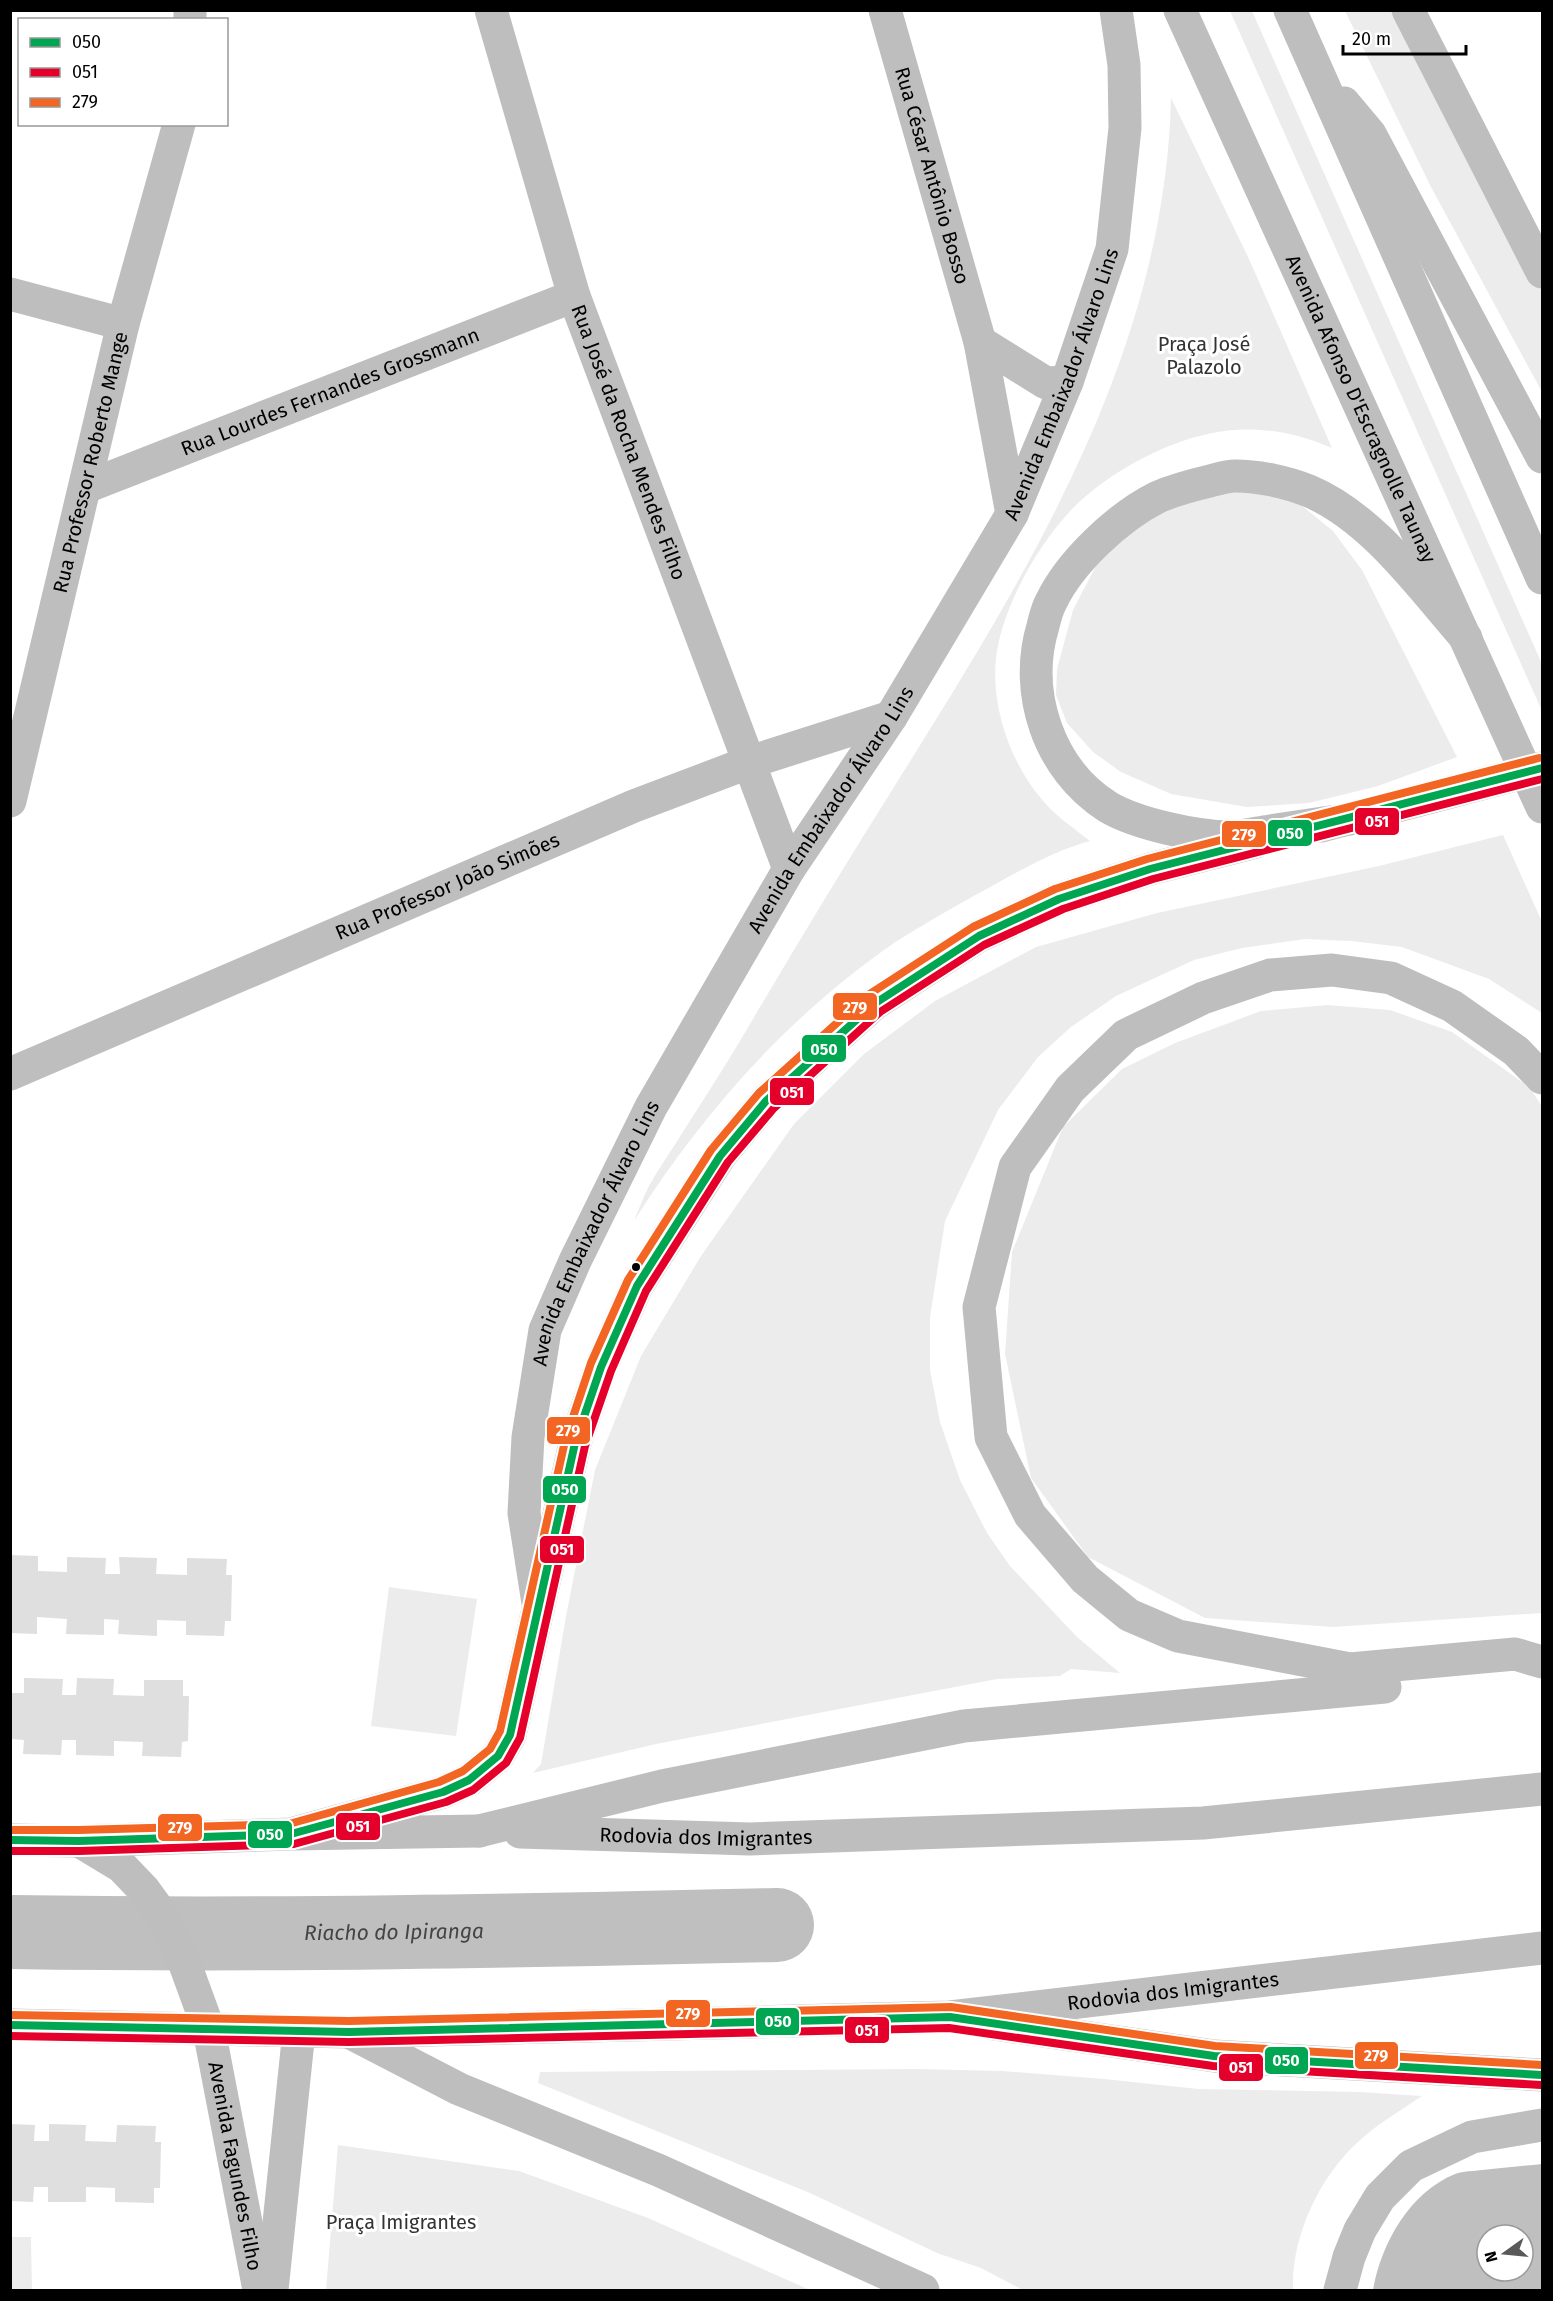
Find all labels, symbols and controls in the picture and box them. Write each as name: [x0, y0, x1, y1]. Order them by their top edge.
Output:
legend: [18, 18, 228, 126]
scale bar: [1343, 18, 1466, 56]
text: 20 m: [1352, 28, 1391, 50]
text: 050: [72, 31, 101, 53]
text: 051: [72, 61, 98, 83]
street label: Rua César Antônio Bosso: [890, 64, 975, 287]
text: 279: [72, 91, 98, 113]
street label: Avenida Embaixador Álvaro Lins: [999, 245, 1123, 524]
street label: Avenida Afonso D'Escragnolle Taunay: [1281, 251, 1442, 567]
street label: Rua José da Rocha Mendes Filho: [566, 301, 691, 583]
street label: Rua Lourdes Fernandes Grossmann: [177, 322, 483, 461]
street label: Rua Professor Roberto Mange: [48, 329, 133, 595]
park label: Praça José Palazolo: [1158, 332, 1250, 379]
street label: Avenida Embaixador Álvaro Lins: [742, 682, 919, 937]
line badge: 051: [1354, 807, 1400, 836]
text: 051: [1365, 812, 1389, 831]
line badge: 050: [1267, 819, 1313, 847]
line badge: 279: [1221, 820, 1267, 848]
text: 050: [1276, 824, 1304, 843]
text: 279: [1232, 825, 1256, 844]
street label: Rua Professor João Simões: [332, 827, 563, 945]
line badge: 279: [832, 992, 878, 1021]
text: 279: [843, 998, 867, 1017]
line badge: 050: [801, 1034, 847, 1063]
text: 050: [810, 1040, 838, 1059]
line badge: 051: [769, 1077, 815, 1106]
text: 051: [780, 1083, 804, 1102]
street label: Avenida Embaixador Álvaro Lins: [528, 1096, 664, 1367]
unlabelled marker: [630, 1261, 642, 1273]
line badge: 279: [546, 1416, 591, 1445]
text: 279: [556, 1421, 580, 1440]
line badge: 050: [542, 1475, 587, 1504]
text: 050: [551, 1480, 579, 1499]
line badge: 051: [539, 1535, 585, 1564]
text: 051: [550, 1540, 574, 1559]
line badge: 051: [335, 1812, 381, 1841]
line badge: 279: [157, 1813, 203, 1842]
text: 051: [346, 1817, 370, 1836]
text: 279: [168, 1818, 192, 1837]
line badge: 050: [247, 1820, 293, 1849]
street label: Rodovia dos Imigrantes: [599, 1822, 813, 1851]
text: 050: [256, 1825, 284, 1844]
water label: Riacho do Ipiranga: [304, 1918, 484, 1946]
street label: Rodovia dos Imigrantes: [1066, 1967, 1280, 2015]
line badge: 279: [665, 1999, 711, 2028]
text: 279: [676, 2004, 700, 2023]
line badge: 050: [755, 2007, 800, 2036]
text: 050: [764, 2012, 792, 2031]
line badge: 051: [844, 2016, 890, 2044]
text: 051: [855, 2021, 879, 2040]
line badge: 279: [1354, 2041, 1399, 2070]
line badge: 050: [1264, 2046, 1309, 2075]
text: 279: [1364, 2046, 1388, 2065]
text: 050: [1272, 2051, 1300, 2070]
line badge: 051: [1218, 2053, 1264, 2082]
text: 051: [1229, 2058, 1253, 2077]
street label: Avenida Fagundes Filho: [203, 2060, 267, 2273]
park label: Praça Imigrantes: [326, 2210, 476, 2235]
north arrow: [1475, 2223, 1535, 2283]
text: N: [1480, 2249, 1502, 2264]

